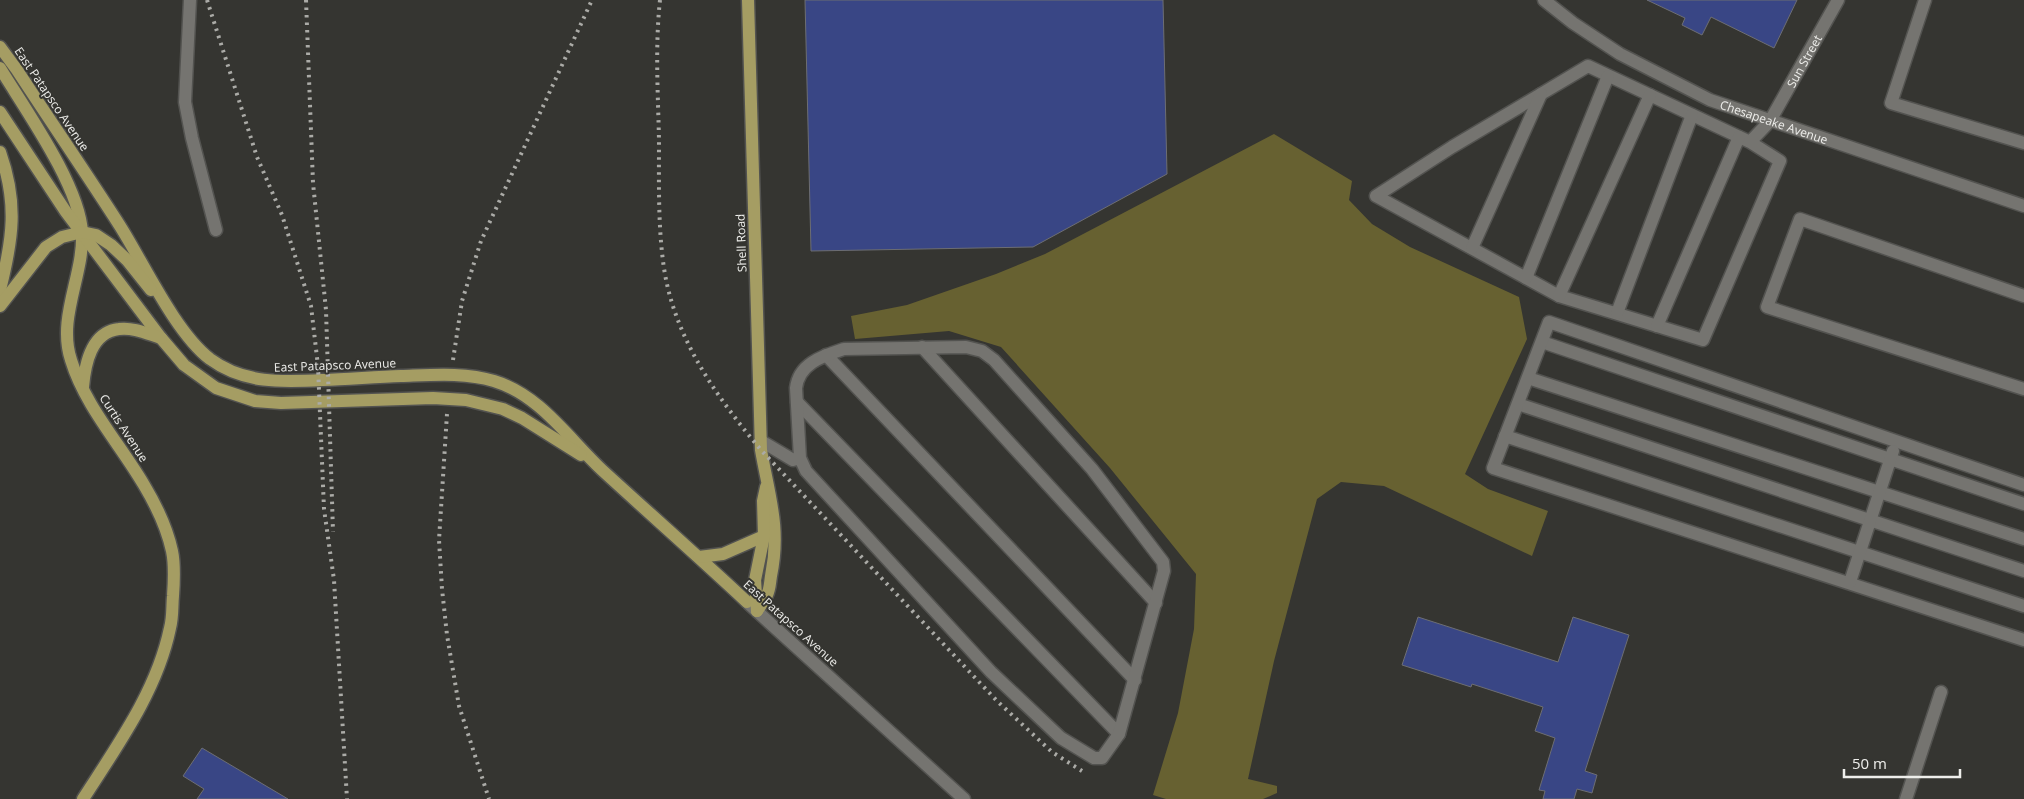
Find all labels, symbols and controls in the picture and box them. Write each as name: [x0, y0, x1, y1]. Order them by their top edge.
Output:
street label: Sun Street: [1782, 32, 1825, 90]
street label: East Patapsco Avenue: [11, 44, 93, 155]
street label: Chesapeake Avenue: [1718, 96, 1830, 148]
street label: Shell Road: [731, 213, 751, 273]
street label: East Patapsco Avenue: [274, 354, 397, 376]
street label: Curtis Avenue: [96, 391, 152, 465]
street label: East Patapsco Avenue: [740, 576, 842, 670]
scale bar: [1844, 746, 1960, 778]
text: 50 m: [1852, 753, 1887, 773]

